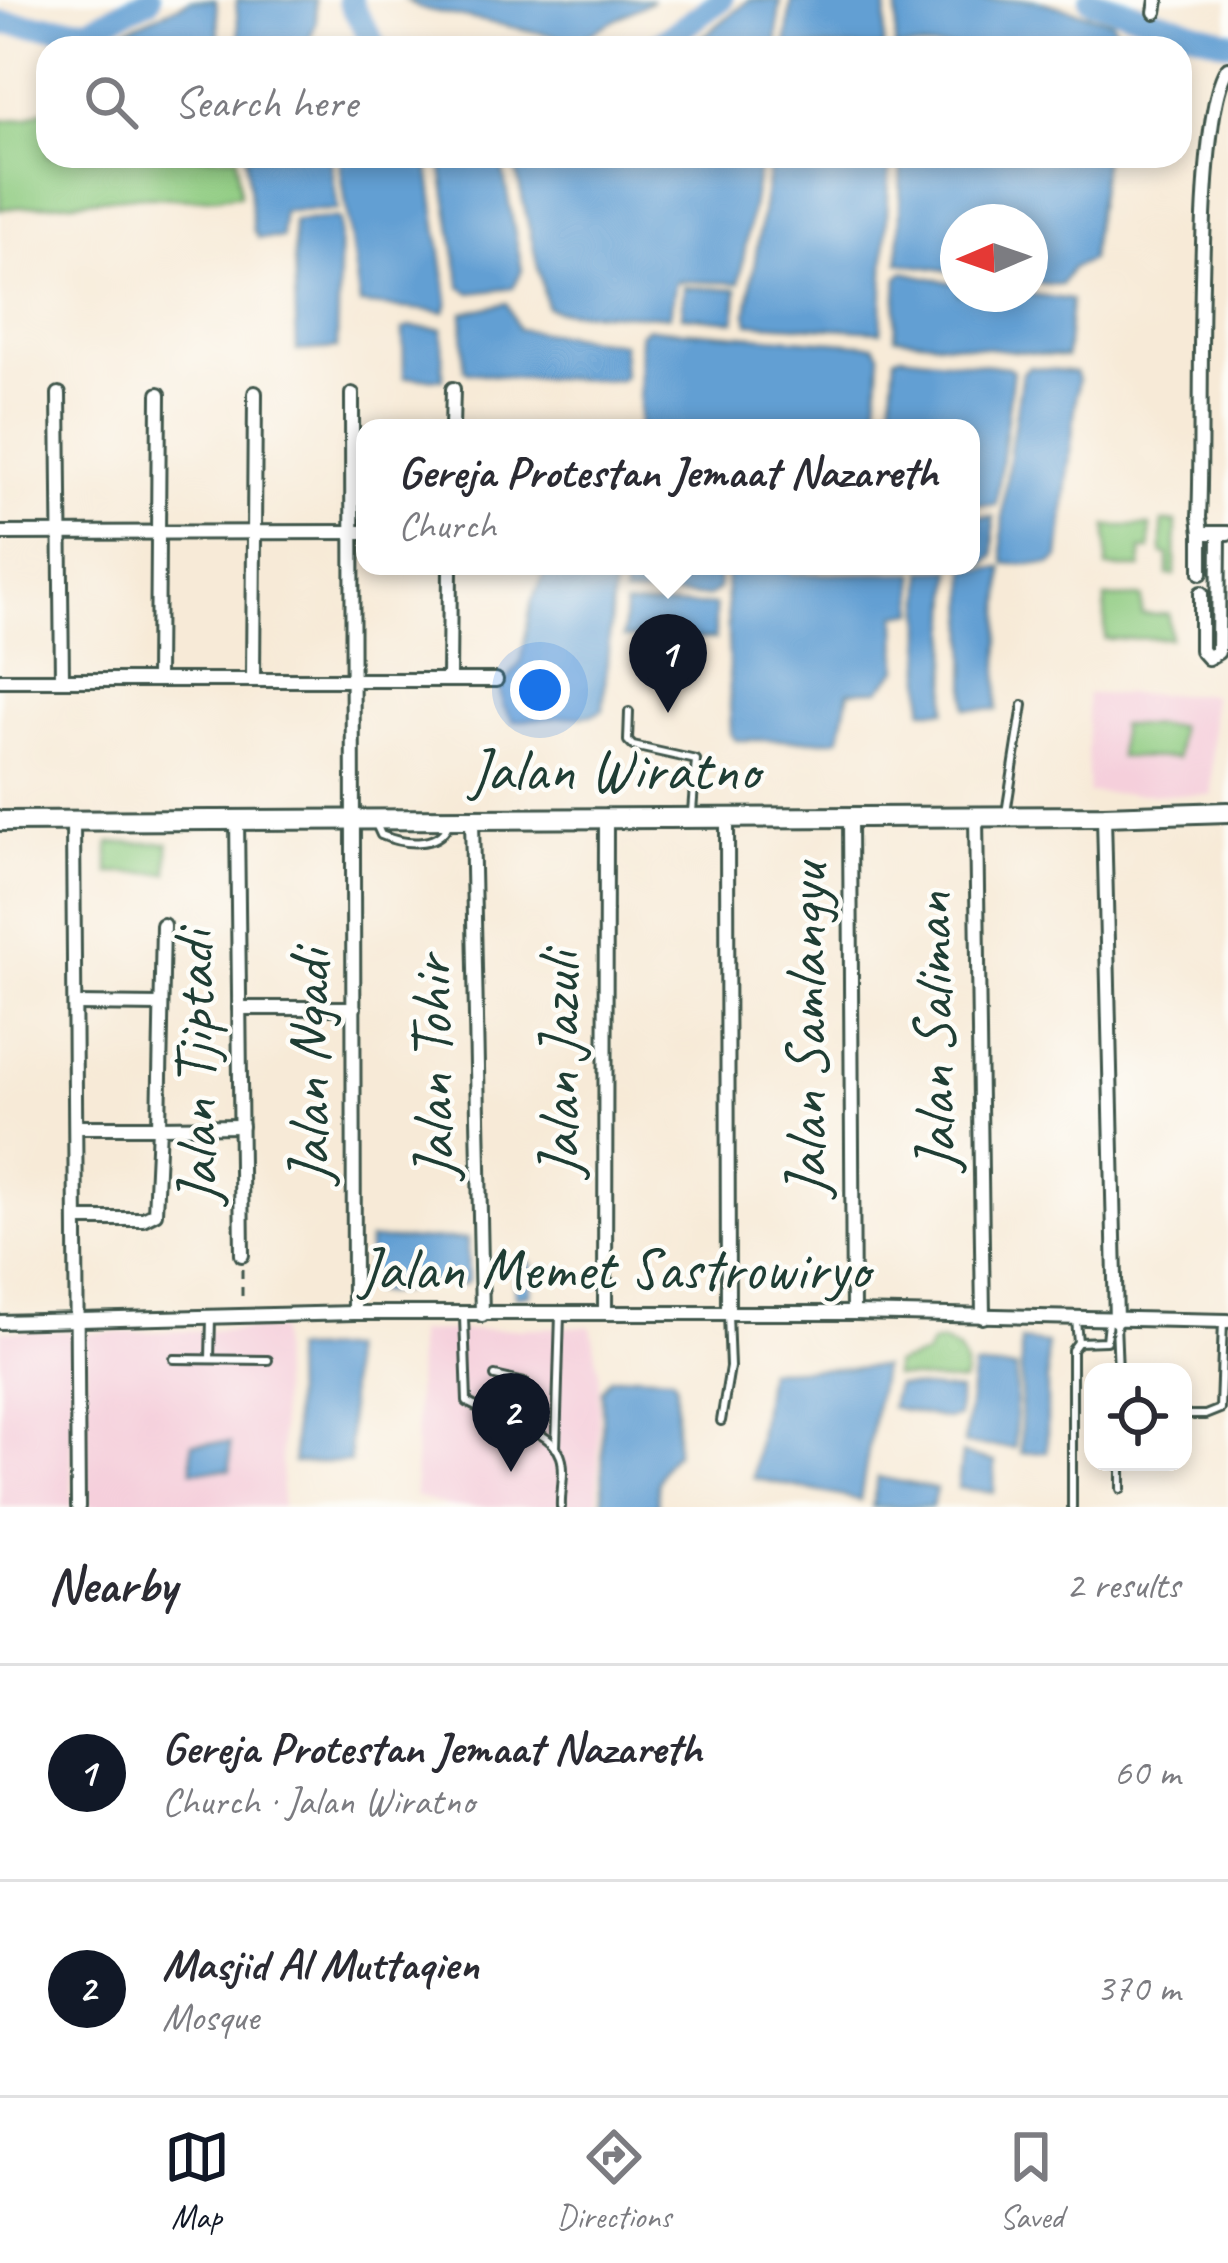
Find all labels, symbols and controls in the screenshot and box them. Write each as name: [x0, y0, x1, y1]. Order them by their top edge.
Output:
search box: [36, 36, 1192, 168]
icon: search: [78, 69, 144, 135]
text: Search here: [174, 74, 357, 131]
north arrow: [940, 204, 1048, 312]
popup: [356, 419, 980, 575]
text: Gereja Protestan Jemaat Nazareth: [398, 444, 938, 501]
text: Church: [398, 501, 496, 550]
pin: 1: [629, 614, 707, 713]
your location: [510, 660, 570, 720]
street label: Jalan Wiratno: [466, 732, 765, 808]
street label: Jalan Samlangyu: [768, 859, 844, 1200]
street label: Jalan Saliman: [893, 891, 973, 1175]
street label: Jalan Tjiptadi: [154, 923, 235, 1209]
street label: Jalan Ngadi: [271, 943, 347, 1187]
street label: Jalan Jazuli: [521, 945, 597, 1181]
street label: Jalan Tohir: [392, 950, 472, 1183]
street label: Jalan Memet Sastrowiryo: [356, 1231, 875, 1307]
map controls: [1084, 1363, 1192, 1471]
button: locate: [1084, 1363, 1192, 1471]
pin: 2: [472, 1373, 550, 1472]
text: Nearby: [48, 1553, 176, 1617]
text: 2 results: [1066, 1561, 1180, 1610]
text: Gereja Protestan Jemaat Nazareth: [162, 1720, 702, 1777]
text: 1: [78, 1748, 96, 1797]
text: 60 m: [1114, 1748, 1180, 1797]
text: Church · Jalan Wiratno: [162, 1777, 474, 1826]
text: Masjid Al Muttaqien: [162, 1936, 479, 1993]
text: 2: [78, 1964, 96, 2013]
text: 370 m: [1096, 1964, 1180, 2013]
text: Mosque: [162, 1993, 259, 2042]
tab: Map: [164, 2124, 230, 2238]
tab: Directions: [557, 2124, 671, 2238]
tab: Saved: [998, 2124, 1064, 2238]

